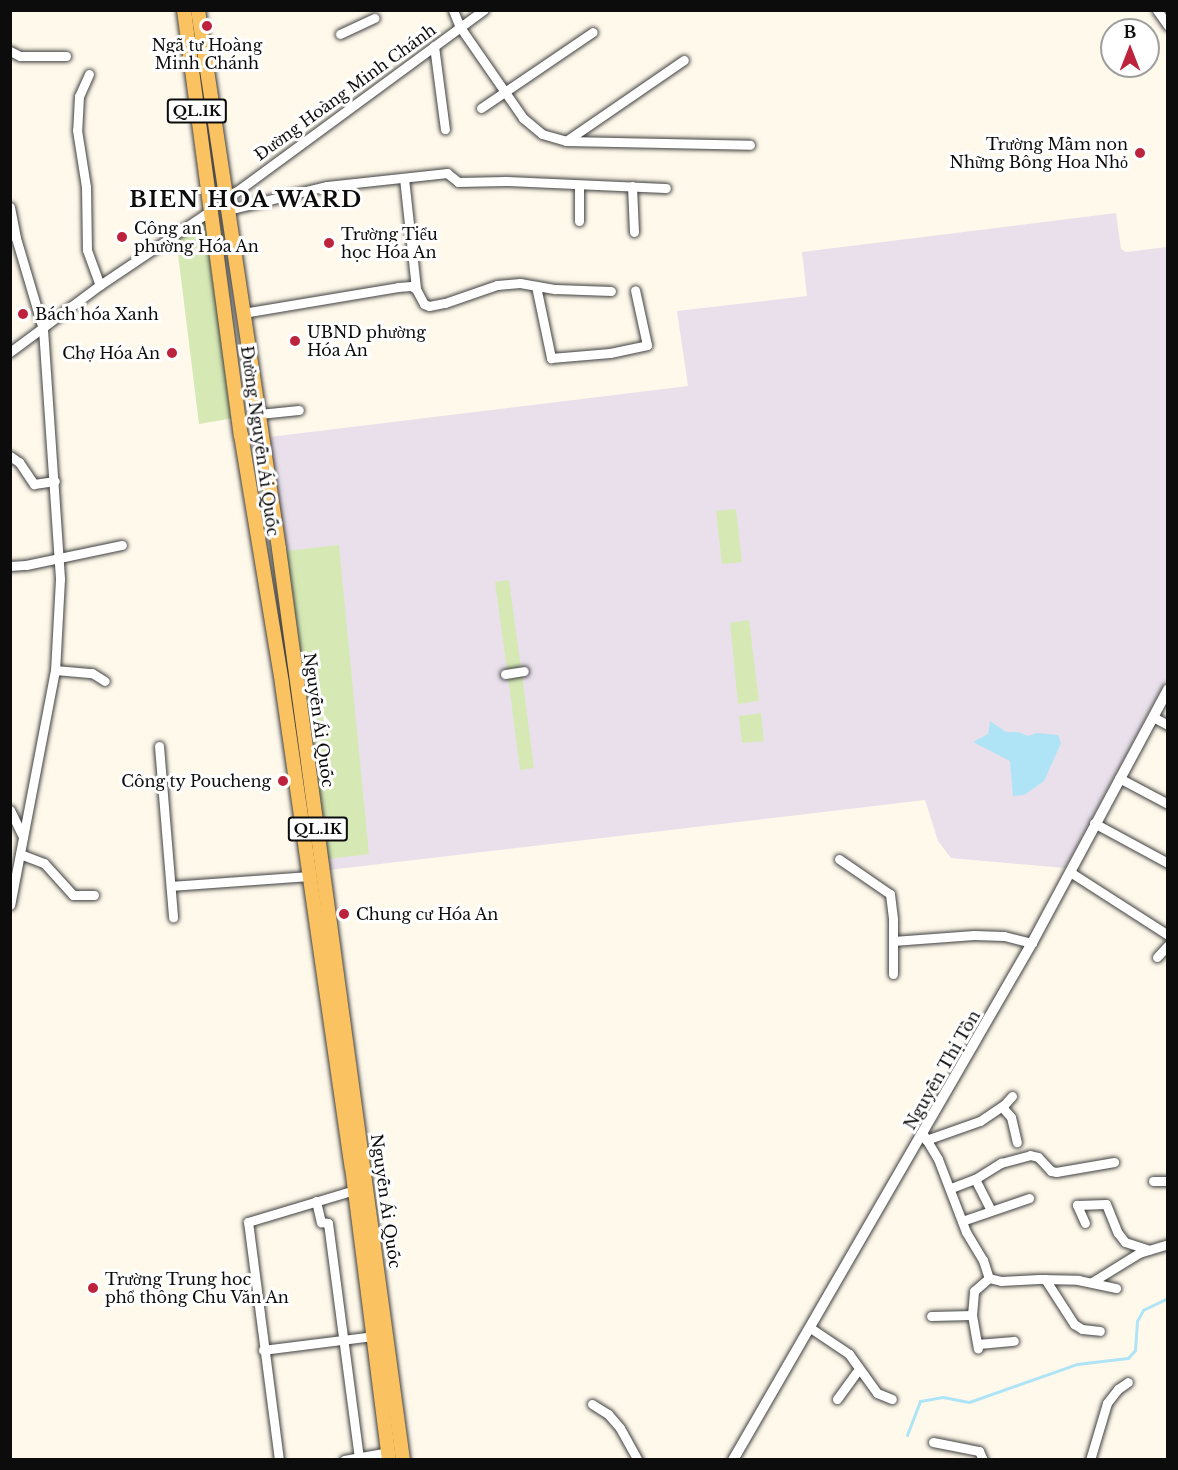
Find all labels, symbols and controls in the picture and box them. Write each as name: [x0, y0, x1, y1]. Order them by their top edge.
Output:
north arrow: [1100, 18, 1160, 78]
marker: Ngã tư Hoàng Minh Chánh: [200, 19, 214, 33]
street label: Đường Hoàng Minh Chánh: [251, 20, 439, 164]
text: B: [1124, 22, 1136, 42]
place label: Ngã tư Hoàng Minh Chánh: [152, 35, 262, 73]
road number: QL.1K: [166, 99, 228, 123]
place label: Trường Mầm non Những Bông Hoa Nhỏ: [949, 134, 1128, 172]
marker: Trường Mầm non Những Bông Hoa Nhỏ: [1133, 146, 1147, 160]
district label: BIEN HOA WARD: [128, 187, 364, 213]
place label: Công an phường Hóa An: [134, 218, 260, 256]
place label: Trường Tiểu học Hóa An: [341, 224, 438, 262]
marker: Công an phường Hóa An: [115, 230, 129, 244]
marker: Trường Tiểu học Hóa An: [322, 236, 336, 250]
place label: Bách hóa Xanh: [35, 304, 159, 324]
marker: Bách hóa Xanh: [16, 307, 30, 321]
place label: UBND phường Hóa An: [307, 322, 426, 360]
marker: UBND phường Hóa An: [288, 334, 302, 348]
place label: Chợ Hóa An: [61, 343, 160, 363]
street label: Đường Nguyễn Ái Quốc: [237, 344, 283, 538]
marker: Chợ Hóa An: [165, 346, 179, 360]
street label: Nguyễn Ái Quốc: [300, 651, 338, 789]
place label: Công ty Poucheng: [121, 771, 271, 791]
marker: Công ty Poucheng: [276, 774, 290, 788]
road number: QL.1K: [286, 817, 350, 841]
place label: Chung cư Hóa An: [356, 904, 499, 924]
marker: Chung cư Hóa An: [337, 907, 351, 921]
street label: Nguyễn Thị Tồn: [900, 1007, 984, 1133]
street label: Nguyễn Ái Quốc: [367, 1132, 405, 1270]
place label: Trường Trung học phổ thông Chu Văn An: [105, 1269, 290, 1307]
marker: Trường Trung học phổ thông Chu Văn An: [86, 1281, 100, 1295]

